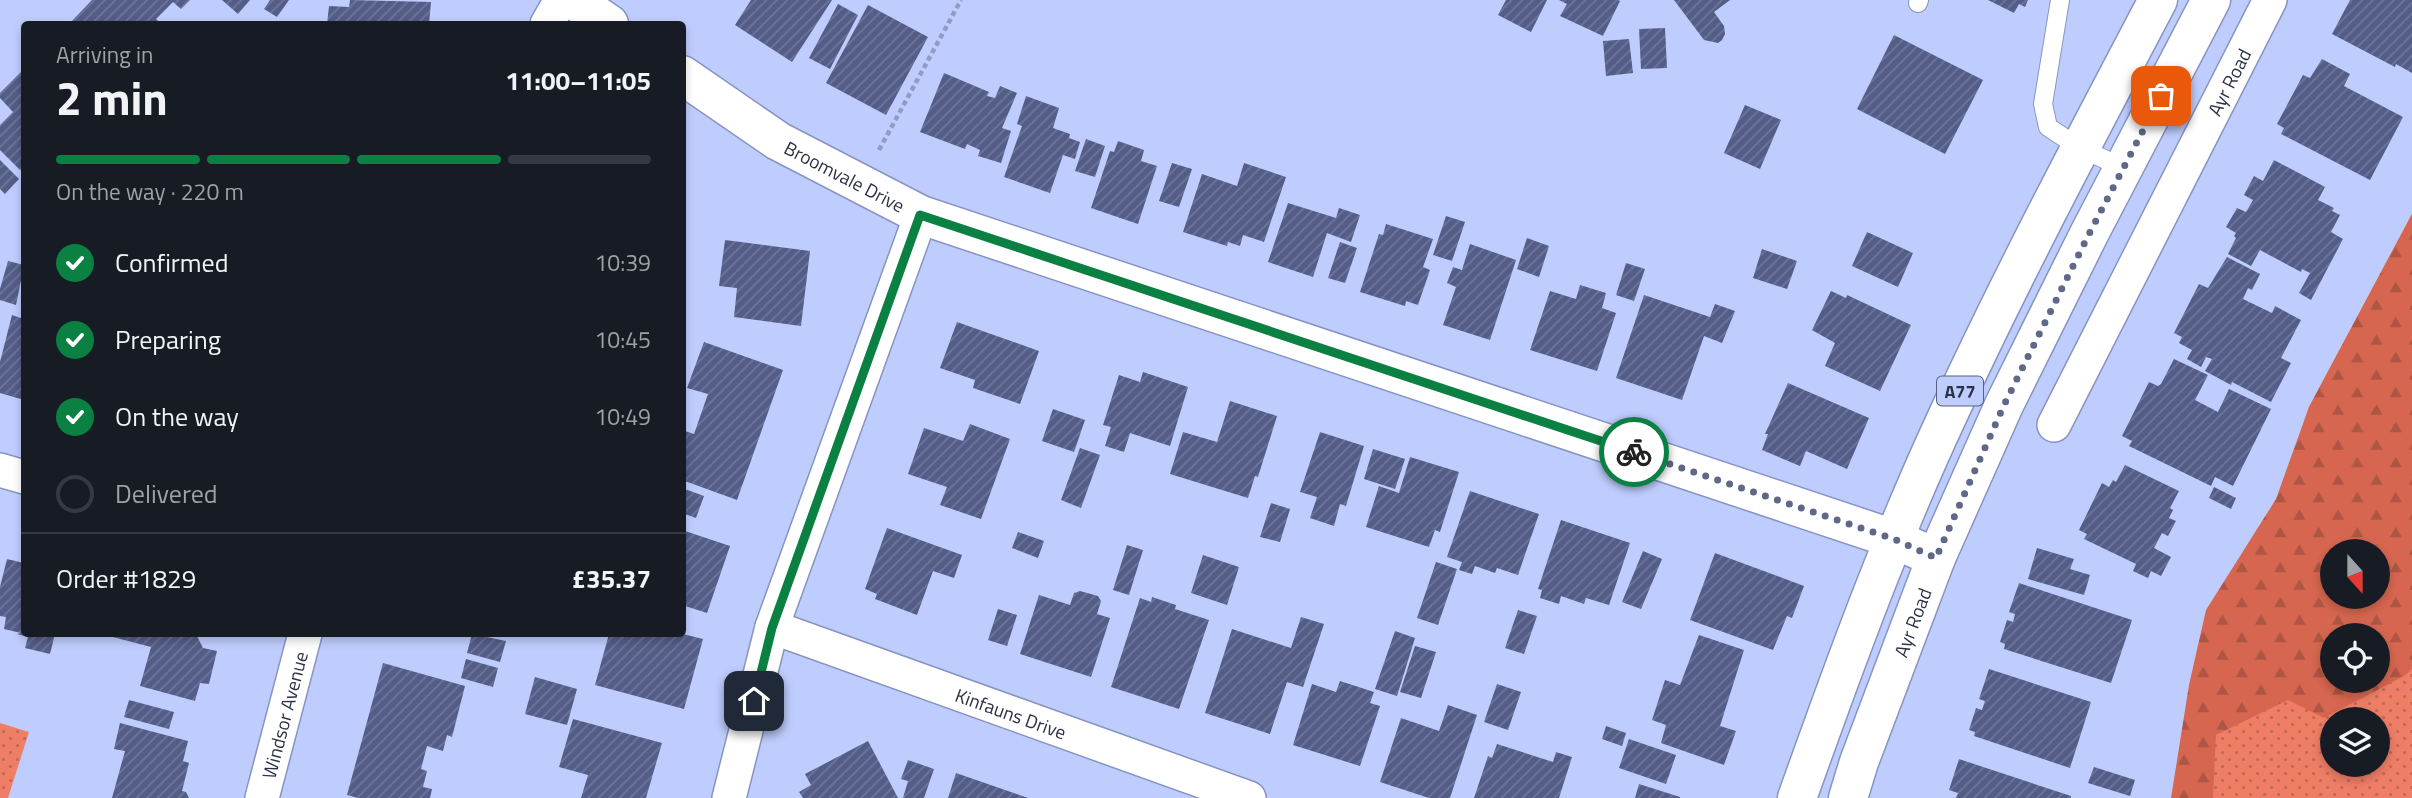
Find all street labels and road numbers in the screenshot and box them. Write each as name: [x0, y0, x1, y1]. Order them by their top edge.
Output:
street label: Ayr Road: [2199, 43, 2258, 121]
street label: Broomvale Drive: [780, 132, 910, 219]
road number: A77: [1937, 376, 1983, 405]
street label: Ayr Road: [1885, 583, 1938, 661]
street label: Windsor Avenue: [253, 648, 314, 782]
street label: Kinfauns Drive: [952, 680, 1071, 746]

